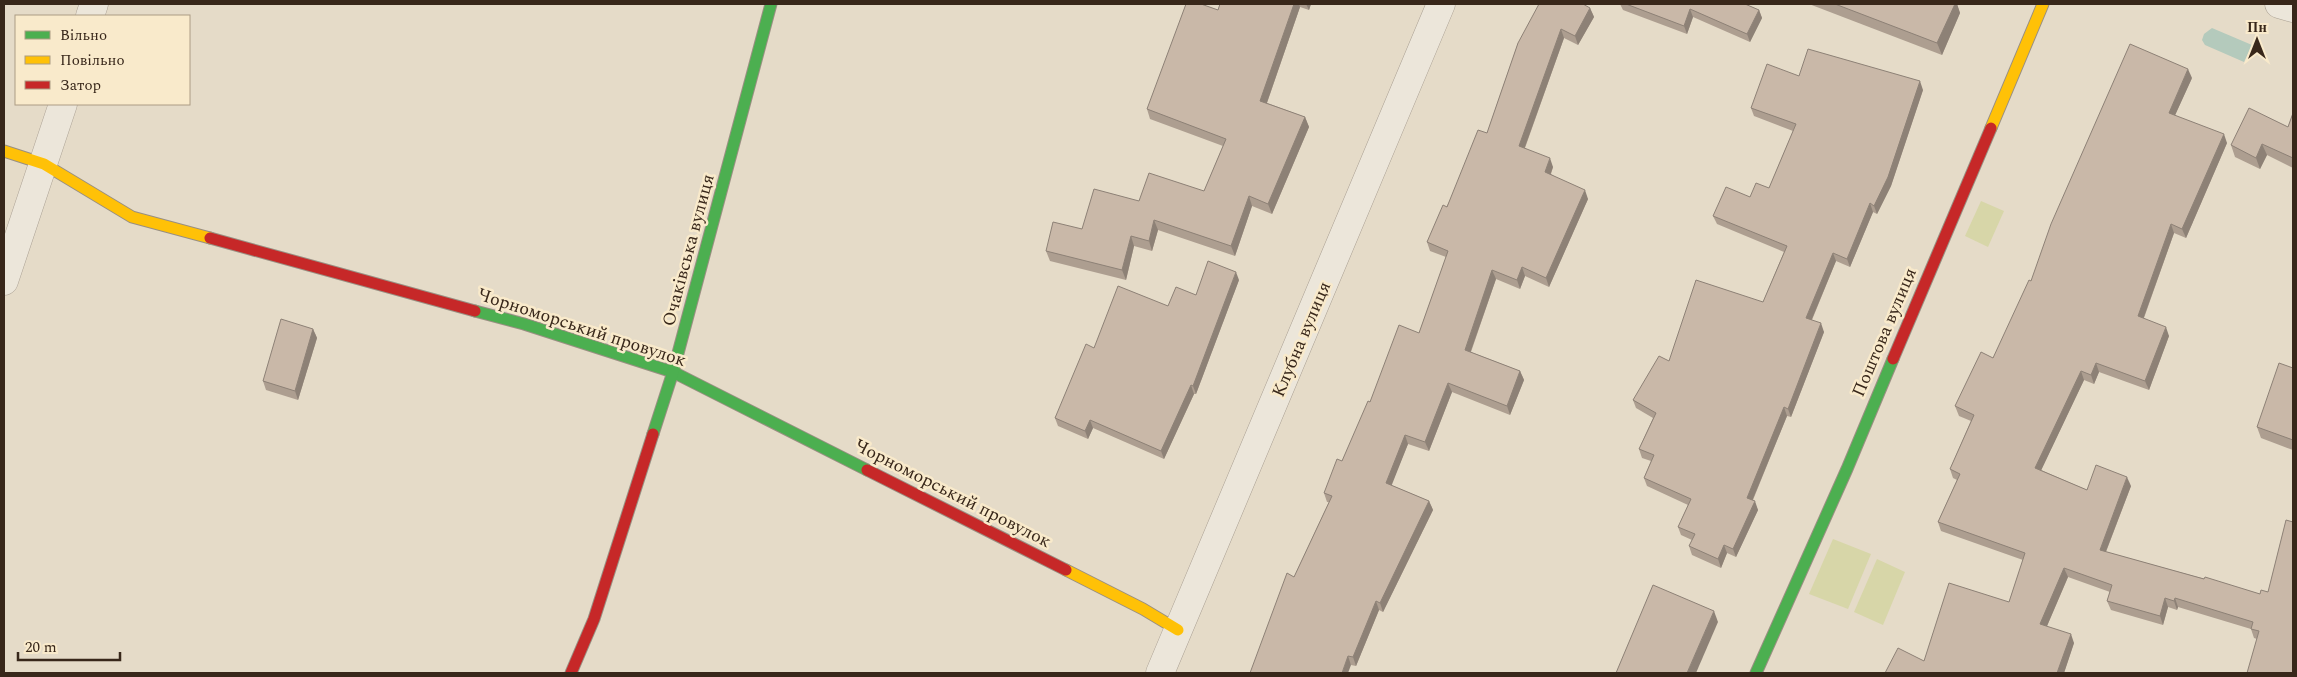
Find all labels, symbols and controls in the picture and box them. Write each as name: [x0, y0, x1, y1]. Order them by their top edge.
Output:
legend: [15, 15, 190, 105]
north arrow: [2232, 15, 2282, 65]
text: Пн: [2247, 17, 2267, 38]
text: Вільно: [60, 24, 107, 47]
text: Повільно: [60, 49, 125, 72]
text: Затор: [60, 74, 101, 97]
street label: Очаківська вулиця: [655, 171, 722, 329]
street label: Поштова вулиця: [1845, 263, 1924, 401]
street label: Клубна вулиця: [1265, 277, 1338, 401]
street label: Чорноморський провулок: [474, 281, 690, 374]
street label: Чорноморський провулок: [850, 432, 1056, 555]
scale bar: [18, 630, 120, 662]
text: 20 m: [25, 636, 57, 659]

